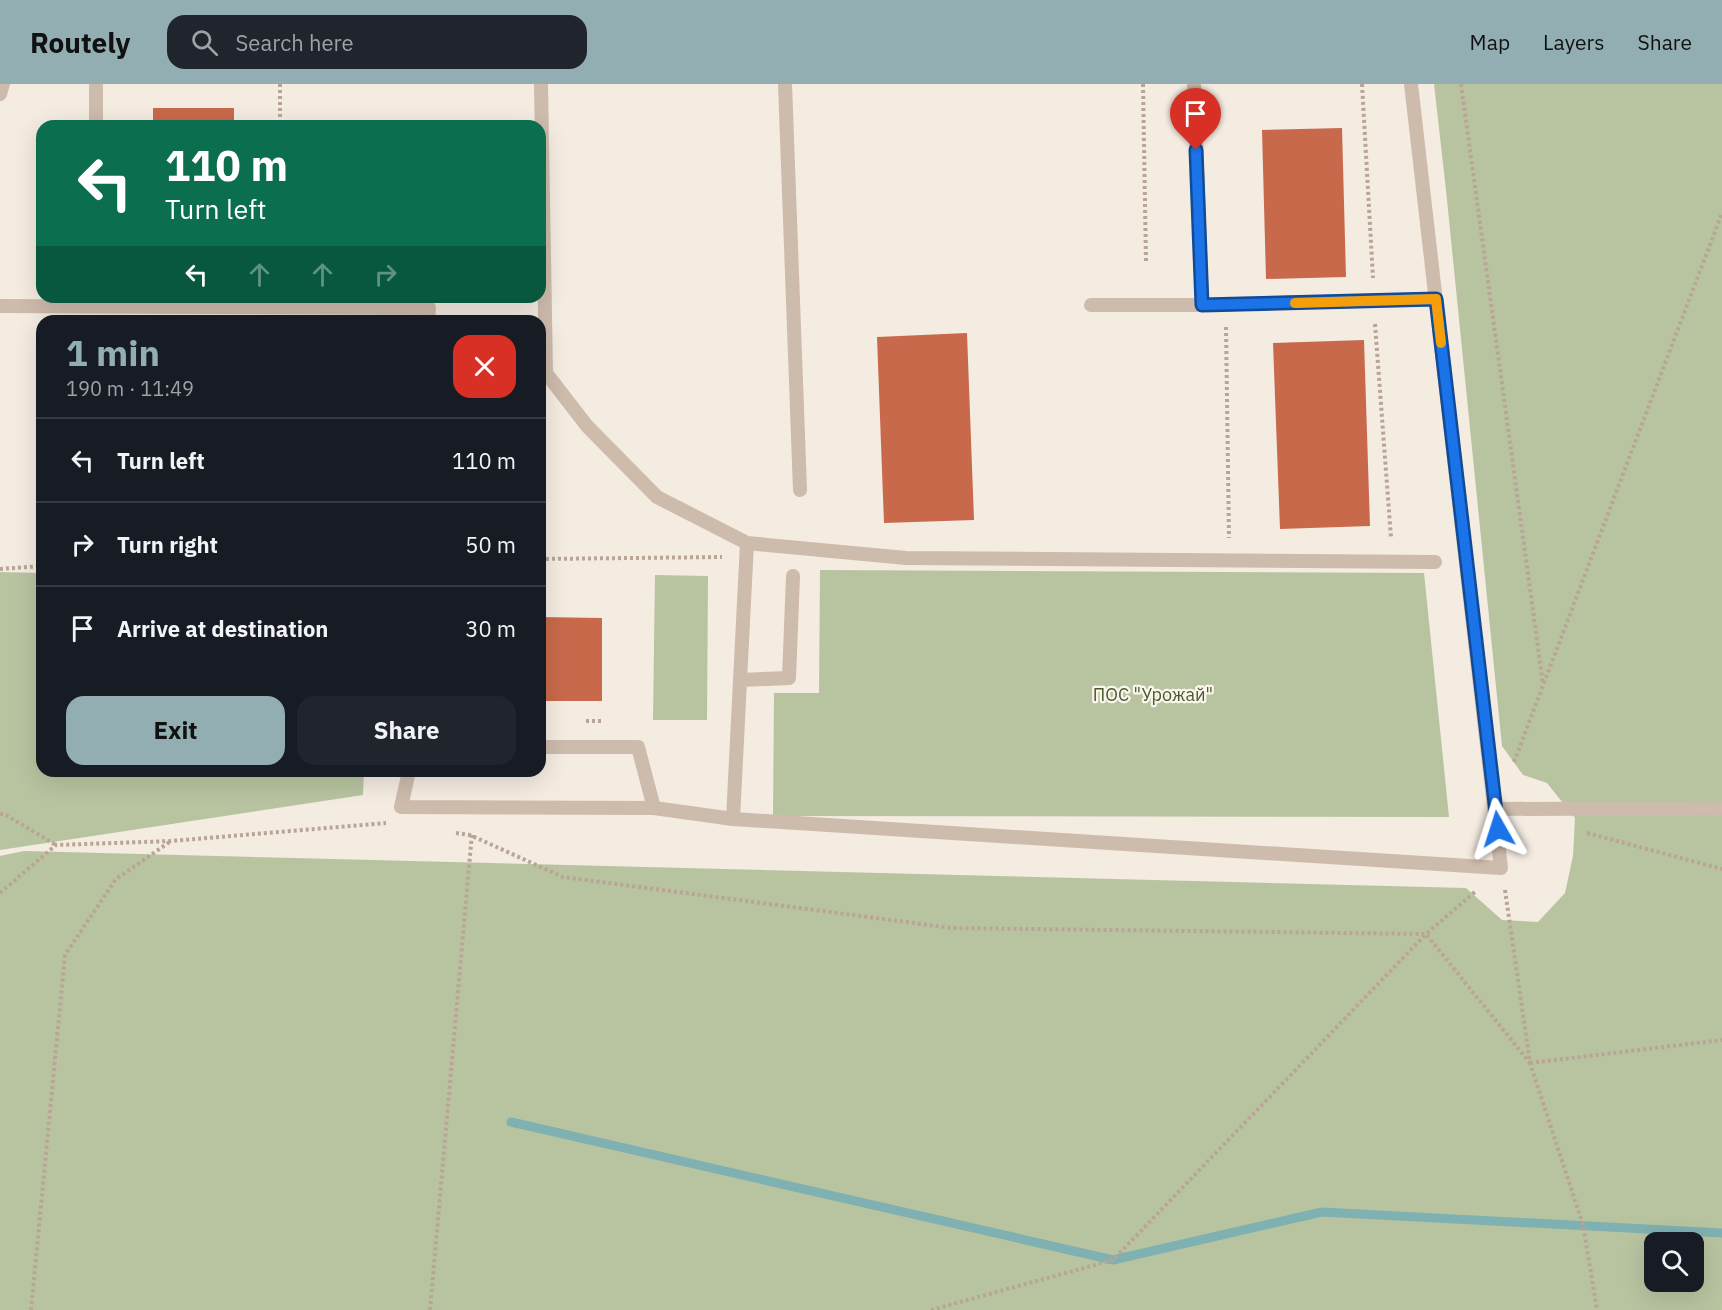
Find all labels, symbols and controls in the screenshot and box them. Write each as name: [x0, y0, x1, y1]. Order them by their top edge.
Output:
search box: [167, 15, 587, 69]
text: Routely: [30, 24, 131, 61]
icon: search: [188, 26, 221, 59]
text: Search here: [236, 28, 354, 57]
text: Map: [1470, 28, 1510, 56]
text: Layers: [1543, 28, 1605, 56]
text: Share: [1638, 28, 1692, 56]
pin: [1170, 88, 1221, 150]
icon: arrive: [1179, 97, 1212, 130]
text: 110 m: [165, 138, 288, 193]
icon: left: [66, 144, 144, 222]
text: Turn left: [165, 191, 266, 226]
icon: left: [180, 258, 213, 291]
icon: ahead: [243, 258, 276, 291]
icon: ahead: [306, 258, 339, 291]
icon: right: [369, 258, 402, 291]
text: 1 min: [66, 329, 160, 376]
button: close: [453, 335, 516, 398]
text: 190 m · 11:49: [66, 375, 194, 402]
icon: left: [66, 444, 99, 477]
text: Turn left: [117, 446, 205, 475]
text: 110 m: [452, 446, 516, 475]
icon: right: [66, 528, 99, 561]
text: Turn right: [117, 530, 218, 559]
text: 50 m: [465, 530, 516, 559]
icon: arrive: [66, 612, 99, 645]
text: Arrive at destination: [117, 614, 328, 643]
text: 30 m: [465, 614, 516, 643]
park label: ПОС "Урожай": [1093, 683, 1213, 706]
button: Exit: [66, 696, 285, 765]
button: Share: [297, 696, 516, 765]
position arrow: [1466, 797, 1530, 861]
map controls: [1644, 1232, 1704, 1292]
button: search: [1644, 1232, 1704, 1292]

